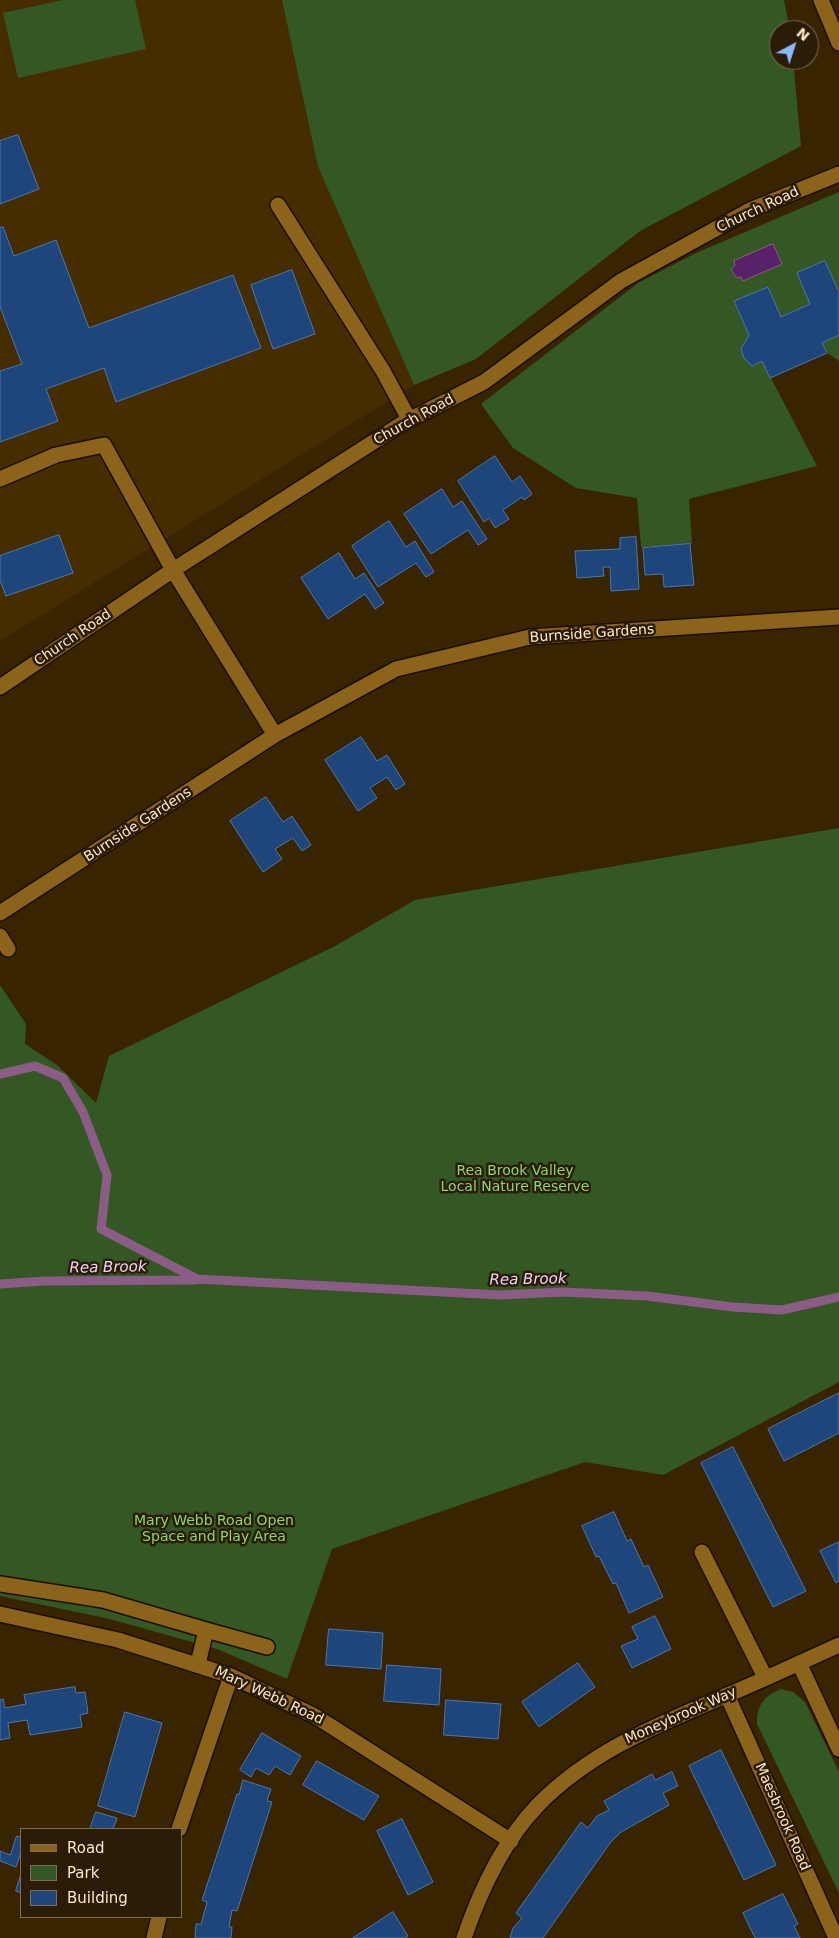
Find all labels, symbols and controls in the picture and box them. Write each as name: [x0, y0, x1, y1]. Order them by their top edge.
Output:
north arrow: [769, 20, 819, 70]
text: N: [793, 24, 813, 44]
street label: Church Road: [714, 184, 802, 236]
street label: Church Road: [371, 391, 457, 449]
street label: Church Road: [31, 606, 115, 670]
street label: Burnside Gardens: [529, 621, 655, 647]
street label: Burnside Gardens: [81, 784, 195, 866]
park label: Rea Brook Valley Local Nature Reserve: [441, 1163, 589, 1196]
water label: Rea Brook: [69, 1258, 147, 1278]
water label: Rea Brook: [489, 1270, 567, 1290]
park label: Mary Webb Road Open Space and Play Area: [134, 1513, 294, 1545]
street label: Mary Webb Road: [212, 1663, 326, 1729]
street label: Moneybrook Way: [623, 1684, 739, 1748]
street label: Maesbrook Road: [751, 1761, 813, 1873]
legend: [20, 1828, 182, 1918]
text: Road: [67, 1839, 105, 1857]
text: Park: [67, 1864, 99, 1882]
text: Building: [67, 1889, 128, 1907]

